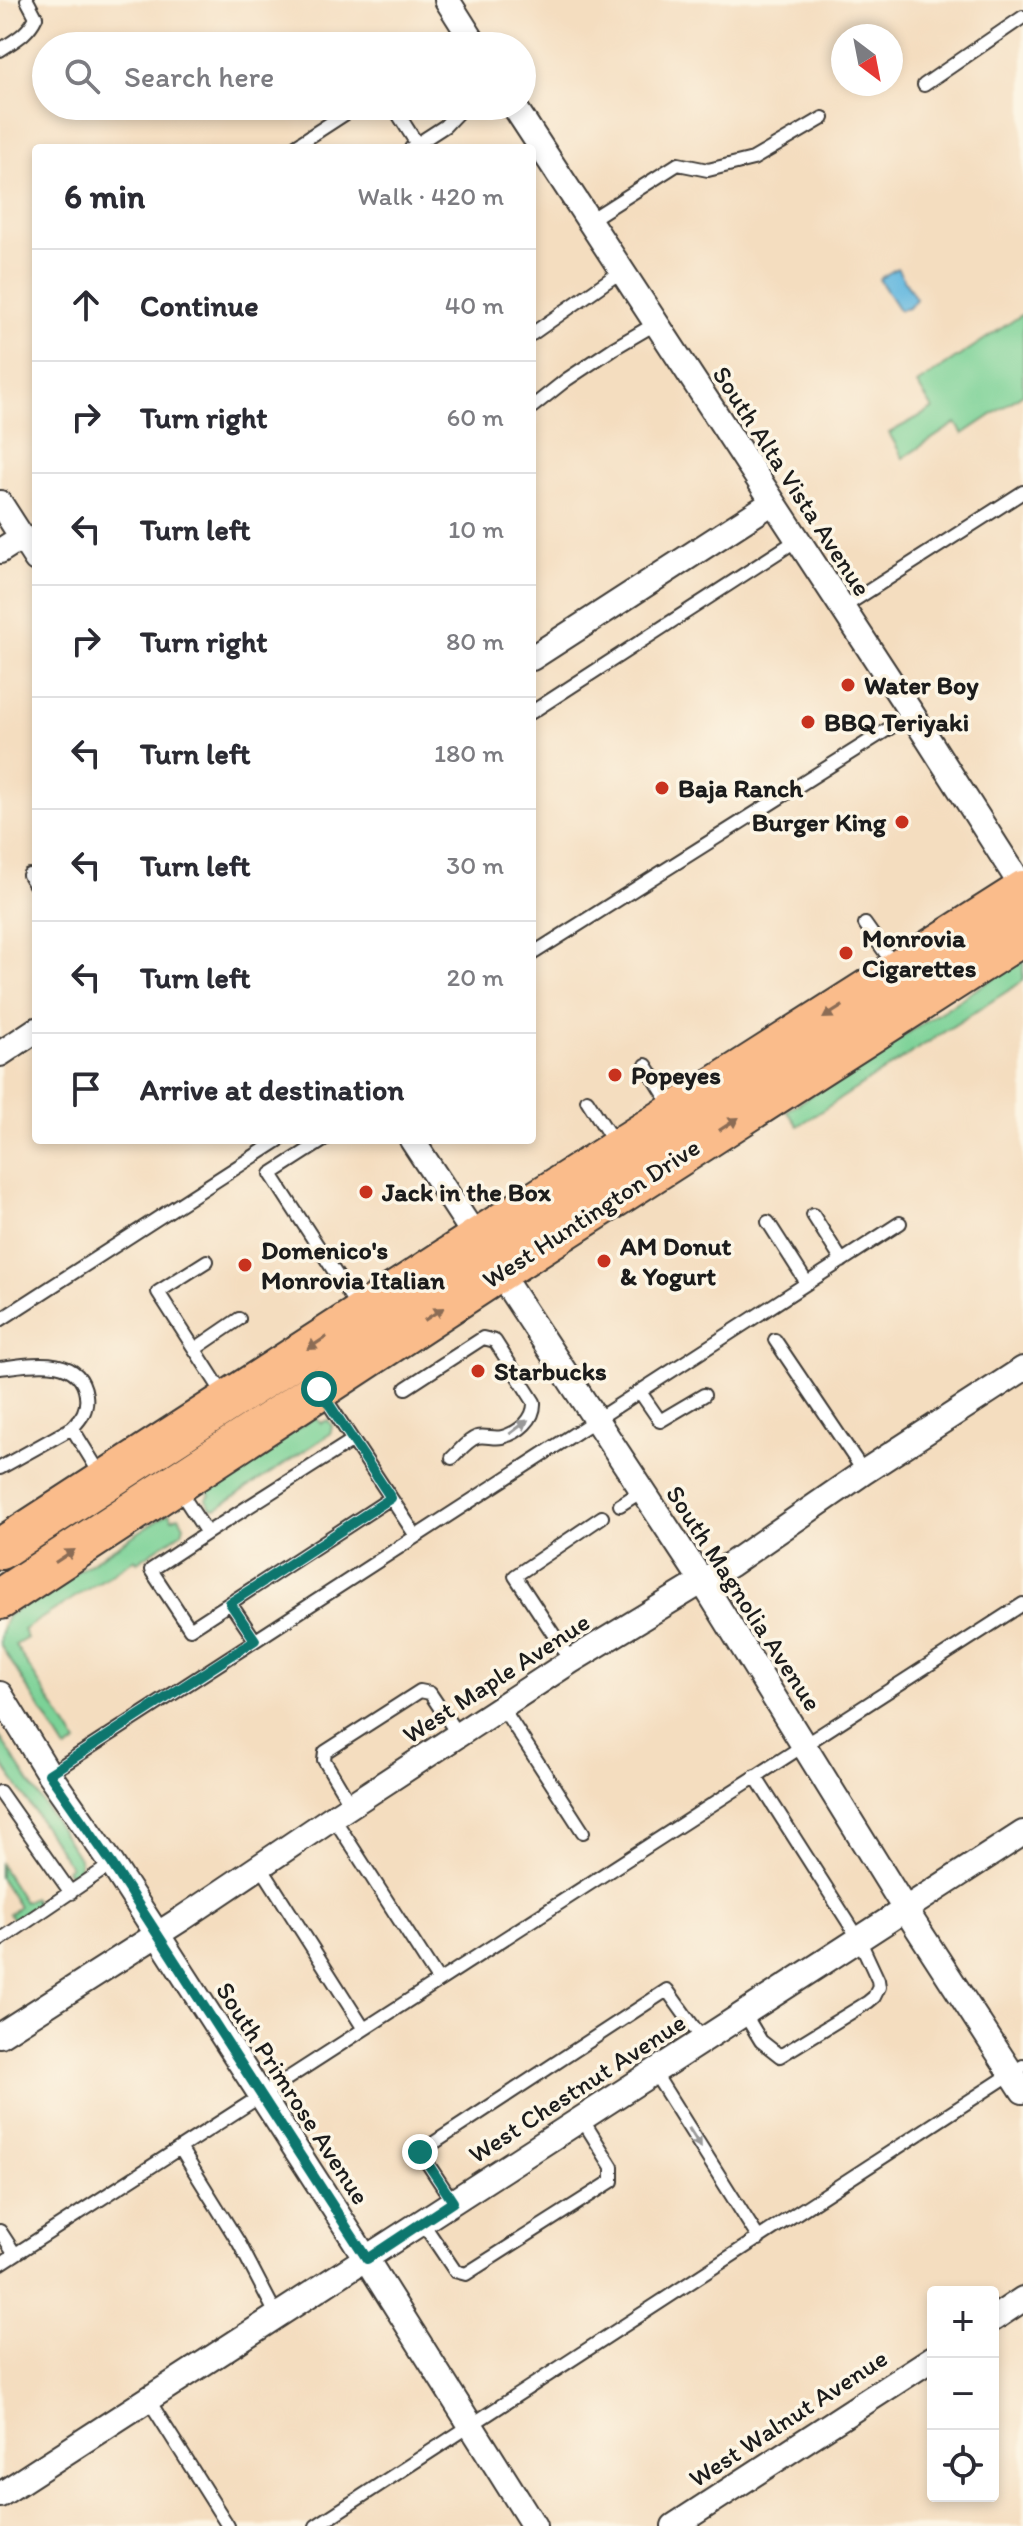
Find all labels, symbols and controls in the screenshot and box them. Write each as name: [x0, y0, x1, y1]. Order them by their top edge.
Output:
north arrow: [831, 24, 903, 96]
search box: [32, 32, 536, 120]
icon: search: [60, 54, 104, 98]
text: Search here: [124, 58, 274, 95]
text: 6 min: [64, 176, 145, 217]
text: Walk · 420 m: [358, 180, 504, 212]
icon: ahead: [64, 283, 108, 327]
text: Continue: [140, 287, 259, 324]
text: 40 m: [445, 289, 504, 321]
street label: South Alta Vista Avenue: [706, 360, 878, 602]
icon: right: [64, 395, 108, 439]
text: Turn right: [140, 399, 268, 436]
text: 60 m: [447, 401, 504, 433]
icon: left: [64, 507, 108, 551]
text: Turn left: [140, 511, 251, 548]
text: 10 m: [448, 513, 504, 545]
icon: right: [64, 619, 108, 663]
text: Turn right: [140, 623, 268, 660]
text: 80 m: [446, 625, 504, 657]
place label: Water Boy: [864, 669, 979, 701]
marker: Water Boy: [839, 676, 857, 694]
place label: BBQ Teriyaki: [824, 706, 969, 738]
marker: BBQ Teriyaki: [799, 713, 817, 731]
icon: left: [64, 731, 108, 775]
text: Turn left: [140, 735, 251, 772]
text: 180 m: [434, 737, 504, 769]
place label: Baja Ranch: [678, 772, 804, 804]
marker: Baja Ranch: [653, 779, 671, 797]
place label: Burger King: [752, 806, 887, 838]
marker: Burger King: [893, 813, 911, 831]
icon: left: [64, 843, 108, 887]
text: Turn left: [140, 847, 251, 884]
text: 30 m: [446, 849, 504, 881]
place label: Monrovia Cigarettes: [862, 922, 977, 984]
marker: Monrovia Cigarettes: [837, 944, 855, 962]
icon: left: [64, 955, 108, 999]
text: Turn left: [140, 959, 251, 996]
text: 20 m: [447, 961, 504, 993]
one-way arrow: [822, 1005, 844, 1019]
place label: Popeyes: [631, 1059, 721, 1091]
marker: Popeyes: [606, 1066, 624, 1084]
icon: arrive: [64, 1067, 108, 1111]
text: Arrive at destination: [140, 1071, 404, 1108]
one-way arrow: [718, 1117, 739, 1132]
street label: West Huntington Drive: [476, 1131, 706, 1295]
place label: Jack in the Box: [381, 1176, 552, 1208]
marker: Jack in the Box: [357, 1183, 375, 1201]
place label: AM Donut & Yogurt: [619, 1230, 732, 1292]
place label: Domenico's Monrovia Italian: [261, 1234, 445, 1296]
marker: AM Donut & Yogurt: [595, 1252, 613, 1270]
marker: Domenico's Monrovia Italian: [236, 1256, 254, 1274]
one-way arrow: [424, 1307, 445, 1322]
one-way arrow: [306, 1335, 328, 1349]
place label: Starbucks: [494, 1355, 607, 1387]
marker: Starbucks: [469, 1362, 487, 1380]
route start: [301, 1371, 337, 1407]
one-way arrow: [509, 1419, 529, 1435]
street label: South Magnolia Avenue: [659, 1479, 829, 1717]
one-way arrow: [55, 1549, 76, 1564]
street label: West Maple Avenue: [396, 1606, 596, 1750]
street label: South Primrose Avenue: [209, 1976, 377, 2210]
street label: West Chestnut Avenue: [462, 2006, 692, 2170]
one-way arrow: [688, 2127, 702, 2149]
route end: [402, 2134, 438, 2170]
map controls: [927, 2286, 999, 2502]
button: +: [927, 2286, 999, 2358]
street label: West Walnut Avenue: [683, 2342, 893, 2494]
button: −: [927, 2358, 999, 2430]
button: locate: [927, 2430, 999, 2502]

